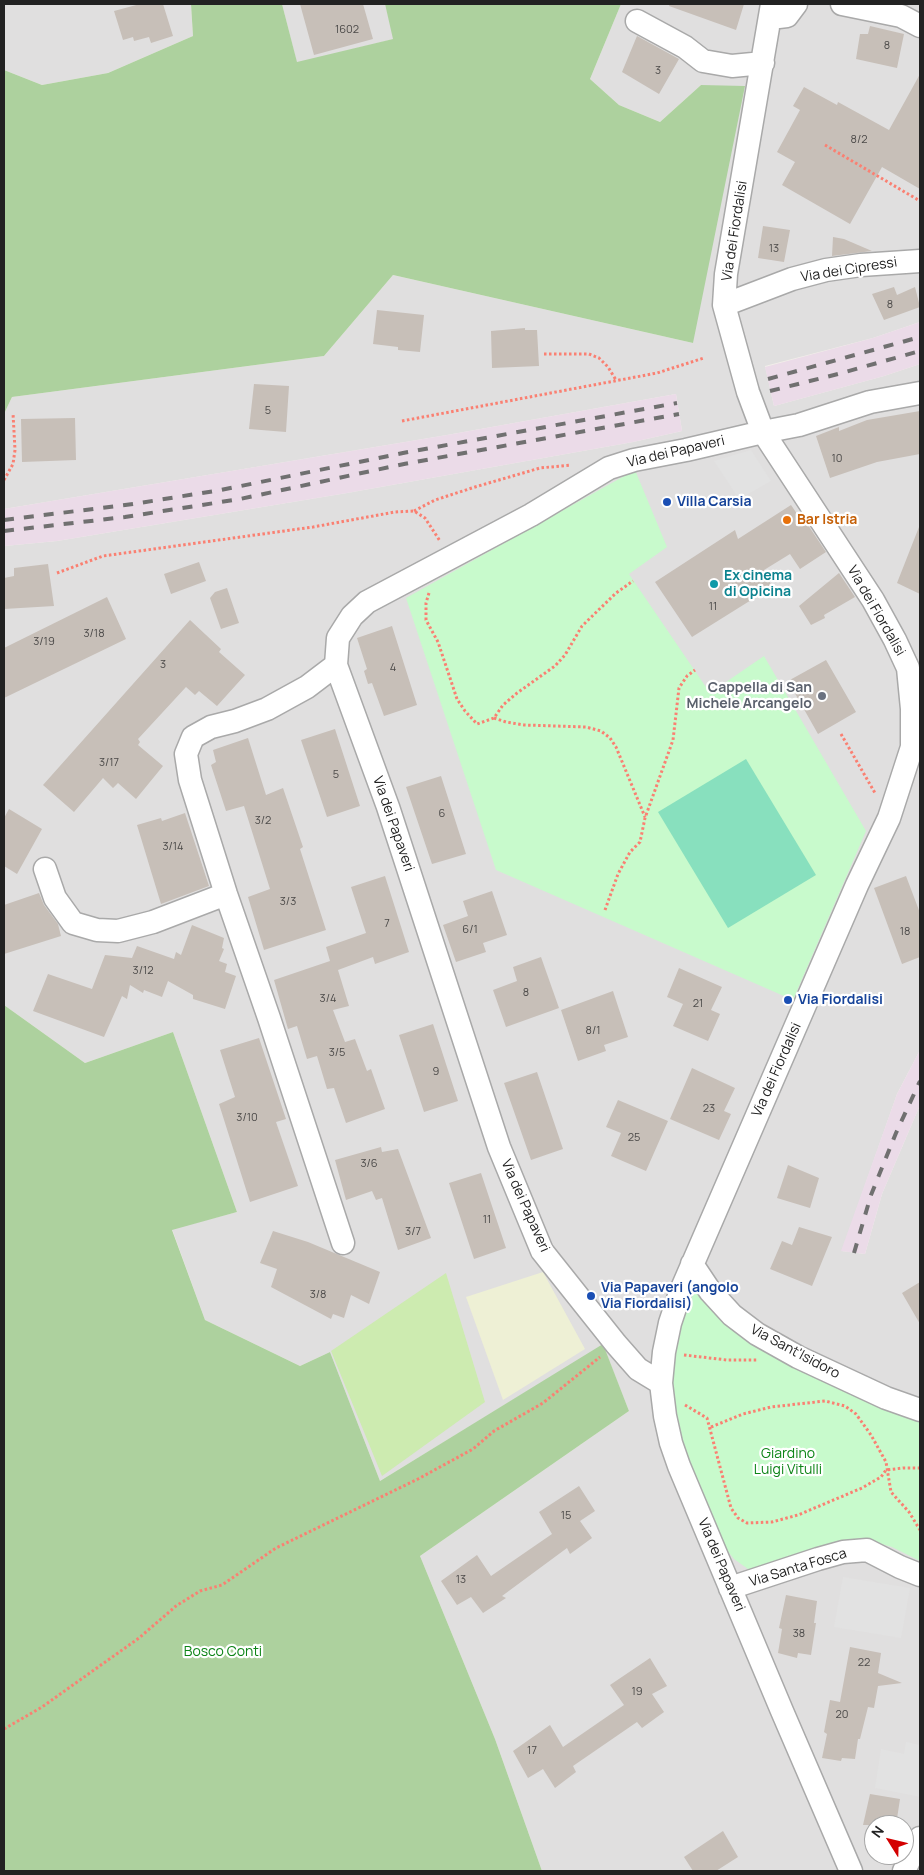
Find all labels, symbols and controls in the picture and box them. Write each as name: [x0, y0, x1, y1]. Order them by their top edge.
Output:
house number: 1602: [335, 23, 359, 37]
house number: 8: [884, 39, 890, 53]
house number: 3: [655, 64, 661, 78]
house number: 8/2: [851, 133, 867, 147]
street label: Via dei Fiordalisi: [719, 180, 751, 282]
house number: 13: [769, 242, 779, 256]
street label: Via dei Cipressi: [800, 254, 898, 286]
house number: 8: [887, 298, 893, 312]
house number: 5: [265, 404, 271, 418]
street label: Via dei Papaveri: [626, 433, 726, 471]
house number: 10: [832, 452, 842, 466]
place label: Villa Carsia: [677, 494, 752, 510]
marker: Villa Carsia: [661, 496, 673, 508]
place label: Bar Istria: [797, 512, 857, 528]
marker: Bar Istria: [781, 514, 793, 526]
street label: Via dei Fiordalisi: [843, 563, 909, 659]
place label: Ex cinema di Opicina: [724, 568, 792, 600]
marker: Ex cinema di Opicina: [708, 578, 720, 590]
house number: 11: [709, 600, 717, 614]
house number: 3/18: [83, 627, 105, 641]
house number: 3/19: [33, 635, 55, 649]
house number: 3: [160, 658, 166, 672]
house number: 4: [390, 661, 396, 675]
place label: Cappella di San Michele Arcangelo: [686, 680, 812, 712]
marker: Cappella di San Michele Arcangelo: [816, 690, 828, 702]
house number: 3/17: [99, 756, 119, 770]
house number: 5: [333, 768, 339, 782]
street label: Via dei Papaveri: [369, 774, 417, 874]
house number: 6: [439, 807, 445, 821]
house number: 3/2: [255, 814, 271, 828]
house number: 3/14: [162, 840, 184, 854]
house number: 3/3: [280, 895, 296, 909]
house number: 7: [384, 917, 390, 931]
house number: 6/1: [462, 923, 478, 937]
house number: 18: [900, 925, 910, 939]
house number: 3/12: [133, 964, 153, 978]
house number: 8: [523, 986, 529, 1000]
house number: 3/4: [320, 992, 336, 1006]
place label: Via Fiordalisi: [798, 992, 883, 1008]
marker: Via Fiordalisi: [782, 994, 794, 1006]
house number: 21: [693, 997, 703, 1011]
street label: Via dei Fiordalisi: [749, 1020, 805, 1120]
house number: 8/1: [586, 1024, 600, 1038]
house number: 3/5: [329, 1046, 345, 1060]
house number: 9: [433, 1065, 439, 1079]
house number: 23: [703, 1102, 715, 1116]
house number: 3/10: [236, 1111, 258, 1125]
house number: 25: [628, 1131, 640, 1145]
house number: 3/6: [360, 1157, 378, 1171]
street label: Via dei Papaveri: [497, 1157, 553, 1255]
house number: 11: [483, 1213, 491, 1227]
house number: 3/7: [405, 1225, 421, 1239]
place label: Via Papaveri (angolo Via Fiordalisi): [601, 1280, 739, 1312]
house number: 3/8: [310, 1288, 326, 1302]
marker: Via Papaveri (angolo Via Fiordalisi): [585, 1290, 597, 1302]
street label: Via Sant'Isidoro: [747, 1321, 843, 1383]
park label: Giardino Luigi Vitulli: [754, 1446, 822, 1478]
house number: 15: [561, 1509, 571, 1523]
street label: Via dei Papaveri: [694, 1516, 748, 1614]
street label: Via Santa Fosca: [747, 1545, 849, 1591]
house number: 13: [456, 1573, 466, 1587]
house number: 38: [793, 1627, 805, 1641]
park label: Bosco Conti: [184, 1644, 262, 1660]
house number: 22: [858, 1656, 870, 1670]
house number: 19: [631, 1685, 643, 1699]
house number: 20: [836, 1708, 848, 1722]
house number: 17: [527, 1744, 537, 1758]
north arrow: [864, 1815, 914, 1865]
text: N: [867, 1822, 888, 1841]

